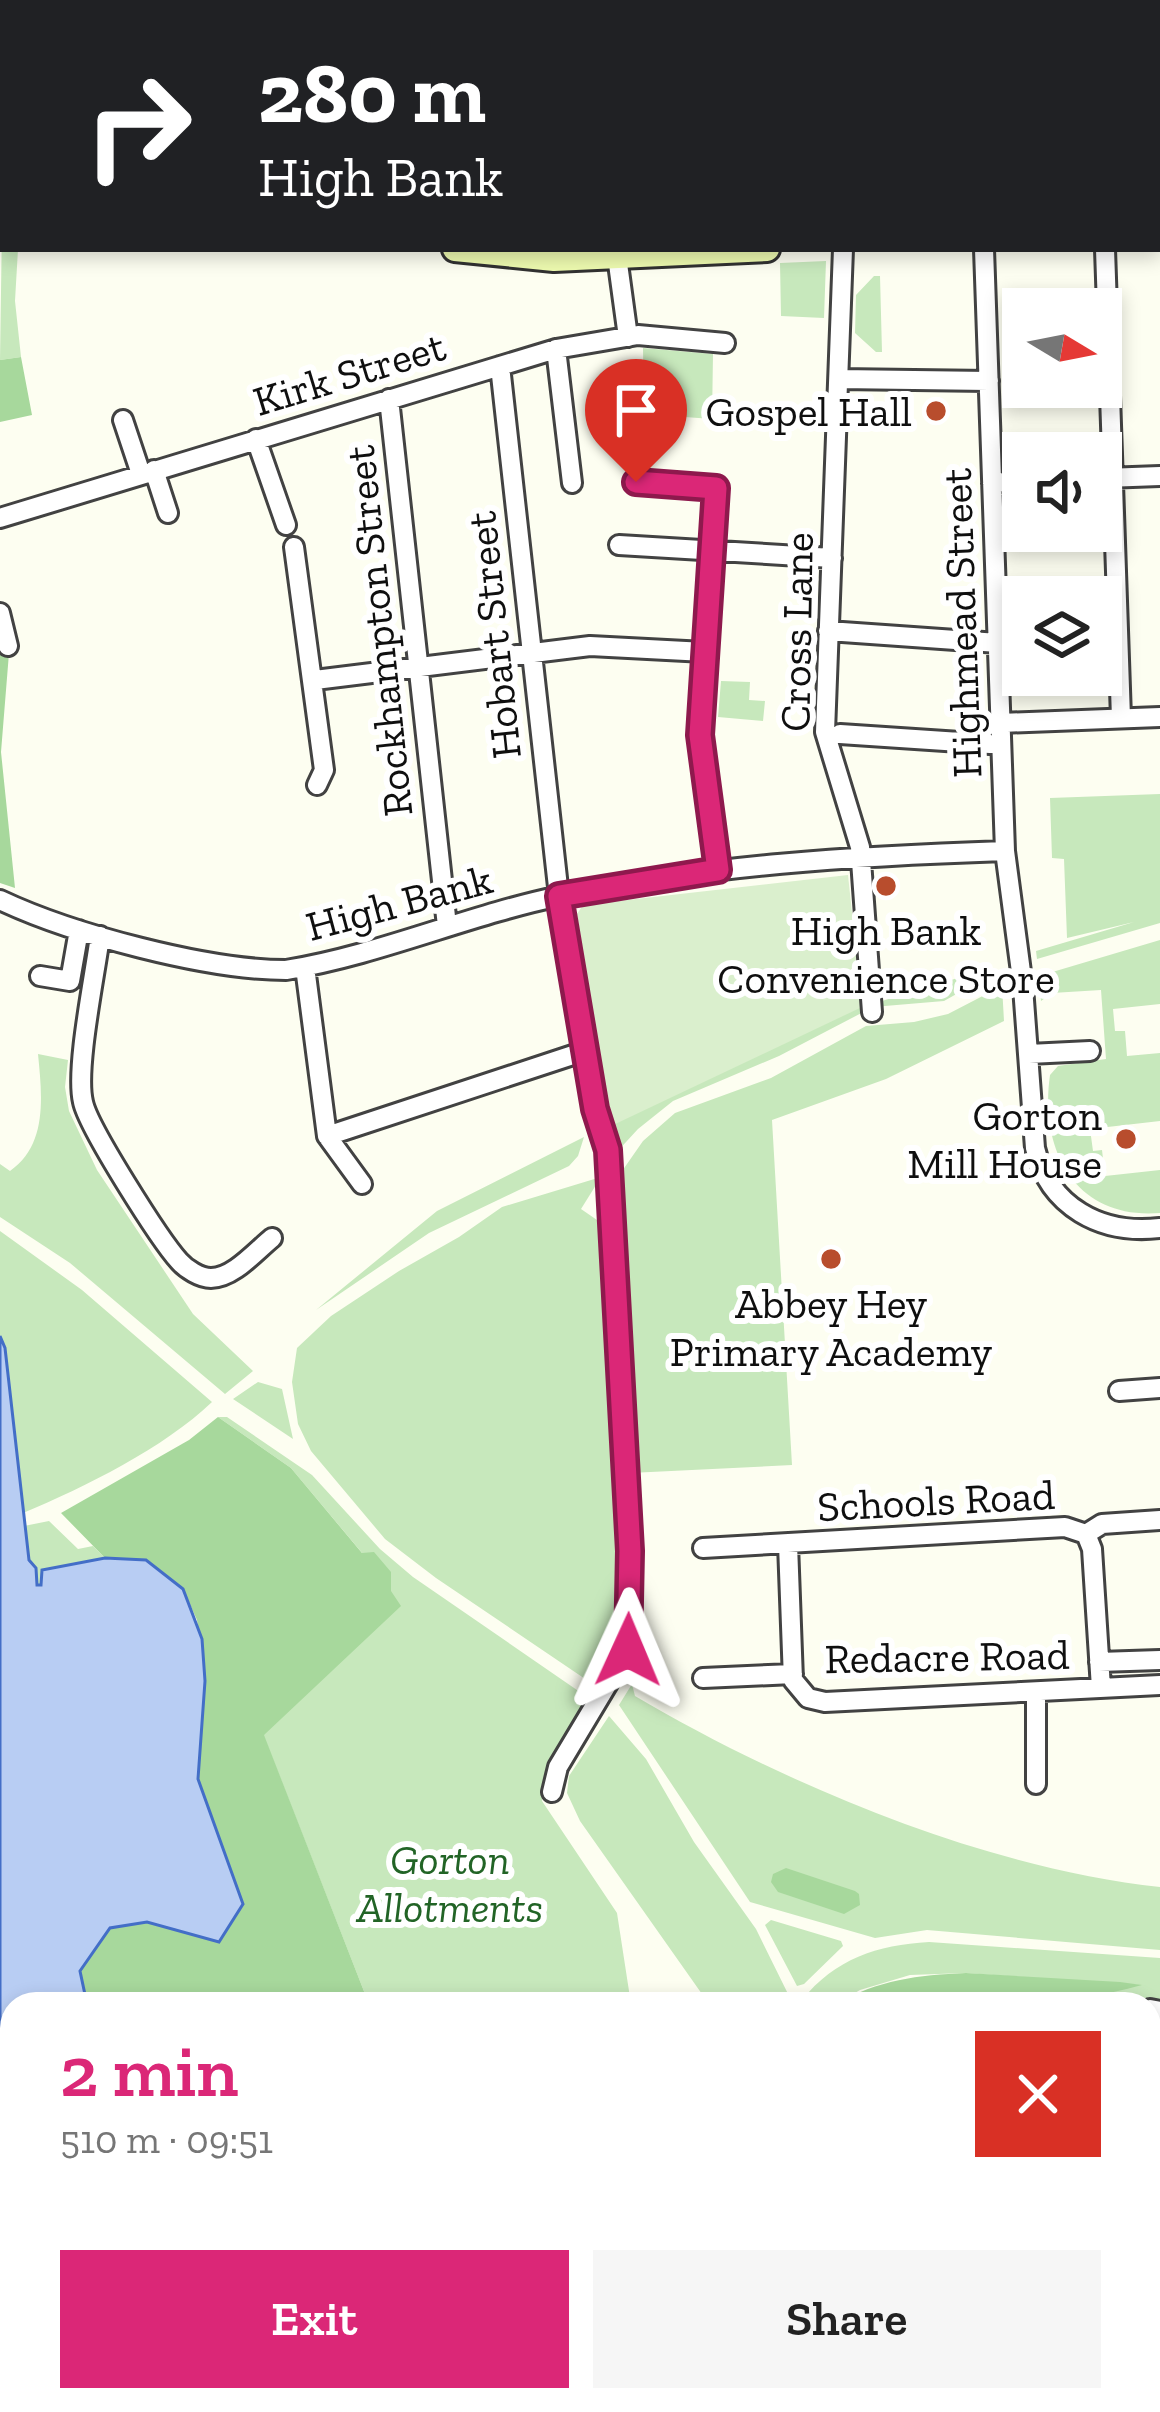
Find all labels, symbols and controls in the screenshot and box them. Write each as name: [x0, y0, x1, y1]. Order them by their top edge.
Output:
text: 280 m: [258, 43, 486, 144]
icon: right: [60, 48, 216, 204]
text: High Bank: [258, 145, 503, 210]
north arrow: [1002, 288, 1122, 408]
map controls: [1002, 288, 1122, 696]
street label: Kirk Street: [247, 320, 452, 427]
pin: [585, 359, 687, 482]
icon: arrive: [603, 377, 669, 443]
place label: Gospel Hall: [706, 386, 912, 437]
marker: Gospel Hall: [923, 398, 949, 424]
button: sound: [1002, 432, 1122, 552]
street label: Rockhampton Street: [334, 443, 423, 819]
street label: Highmead Street: [931, 467, 992, 779]
street label: Hobart Street: [455, 508, 532, 761]
street label: Cross Lane: [769, 532, 824, 732]
button: layers: [1002, 576, 1122, 696]
street label: High Bank: [300, 853, 498, 952]
marker: High Bank Convenience Store: [873, 873, 899, 899]
place label: High Bank Convenience Store: [717, 905, 1055, 1004]
place label: Gorton Mill House: [907, 1090, 1102, 1189]
marker: Gorton Mill House: [1113, 1126, 1139, 1152]
marker: Abbey Hey Primary Academy: [818, 1246, 844, 1272]
place label: Abbey Hey Primary Academy: [670, 1278, 993, 1377]
street label: Schools Road: [816, 1469, 1056, 1532]
position arrow: [565, 1587, 691, 1713]
street label: Redacre Road: [824, 1629, 1070, 1684]
park label: Gorton Allotments: [356, 1834, 543, 1933]
text: 2 min: [60, 2028, 239, 2114]
button: close: [975, 2031, 1101, 2157]
text: 510 m · 09:51: [60, 2116, 273, 2163]
button: Exit: [60, 2250, 569, 2388]
button: Share: [593, 2250, 1101, 2388]

